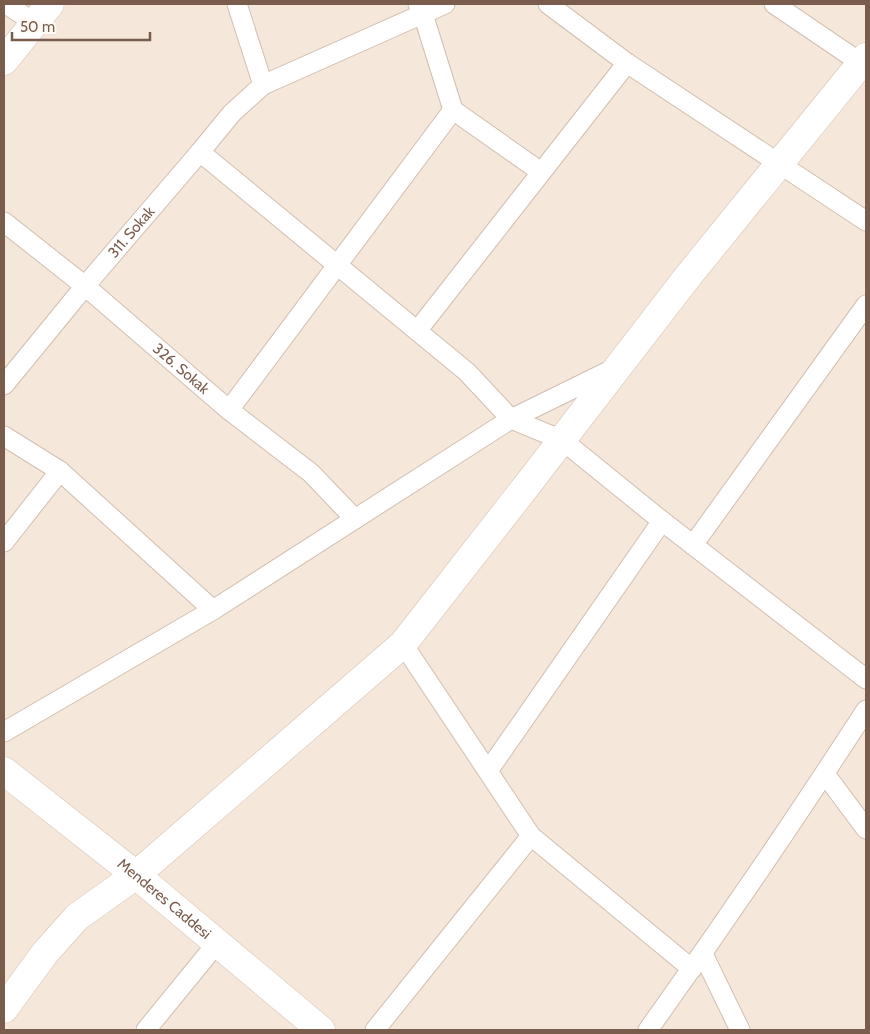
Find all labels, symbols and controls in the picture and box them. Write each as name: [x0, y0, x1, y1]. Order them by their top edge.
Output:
scale bar: [12, 10, 150, 42]
text: 50 m: [20, 18, 55, 36]
street label: 311. Sokak: [104, 202, 158, 261]
street label: 326. Sokak: [149, 340, 213, 398]
street label: Menderes Caddesi: [114, 855, 215, 943]

